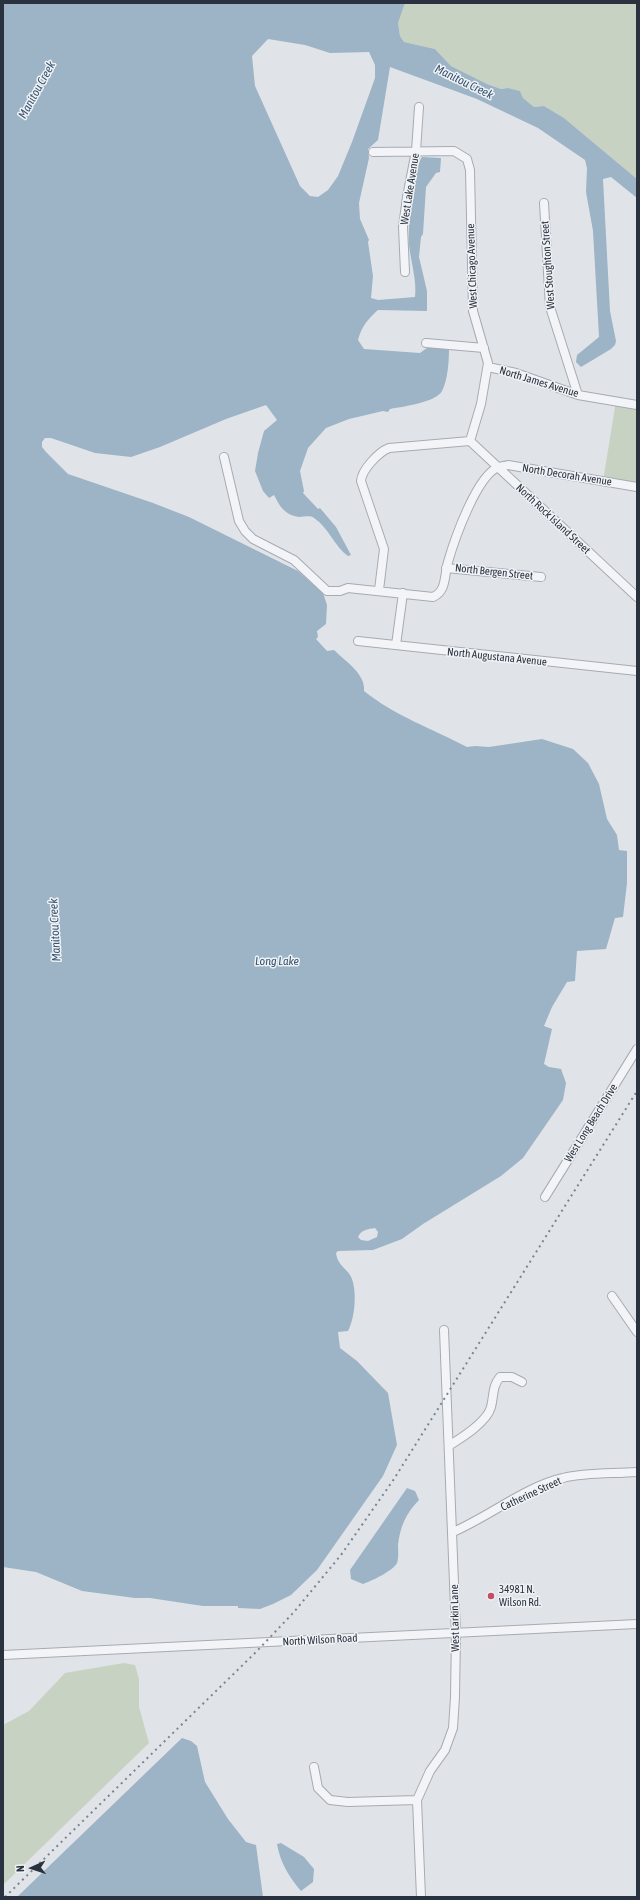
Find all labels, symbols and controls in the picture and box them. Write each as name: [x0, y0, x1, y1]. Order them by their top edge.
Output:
water label: Manitou Creek: [15, 59, 59, 121]
water label: Manitou Creek: [432, 62, 496, 102]
street label: West Lake Avenue: [398, 152, 422, 226]
street label: West Stoughton Street: [538, 220, 558, 310]
street label: West Chicago Avenue: [464, 223, 480, 309]
street label: North James Avenue: [498, 364, 580, 400]
street label: North Decorah Avenue: [521, 461, 613, 489]
street label: North Rock Island Street: [513, 481, 593, 557]
street label: North Bergen Street: [454, 561, 534, 583]
street label: North Augustana Avenue: [447, 645, 547, 669]
water label: Manitou Creek: [46, 898, 64, 962]
water label: Long Lake: [255, 954, 299, 968]
street label: West Long Beach Drive: [562, 1081, 620, 1165]
street label: Catherine Street: [499, 1474, 563, 1514]
place label: 34981 N. Wilson Rd.: [499, 1583, 541, 1609]
street label: West Larkin Lane: [448, 1584, 462, 1652]
marker: 34981 N. Wilson Rd.: [486, 1591, 496, 1601]
street label: North Wilson Road: [282, 1631, 358, 1649]
north arrow: [12, 1848, 52, 1888]
text: N: [14, 1865, 26, 1872]

